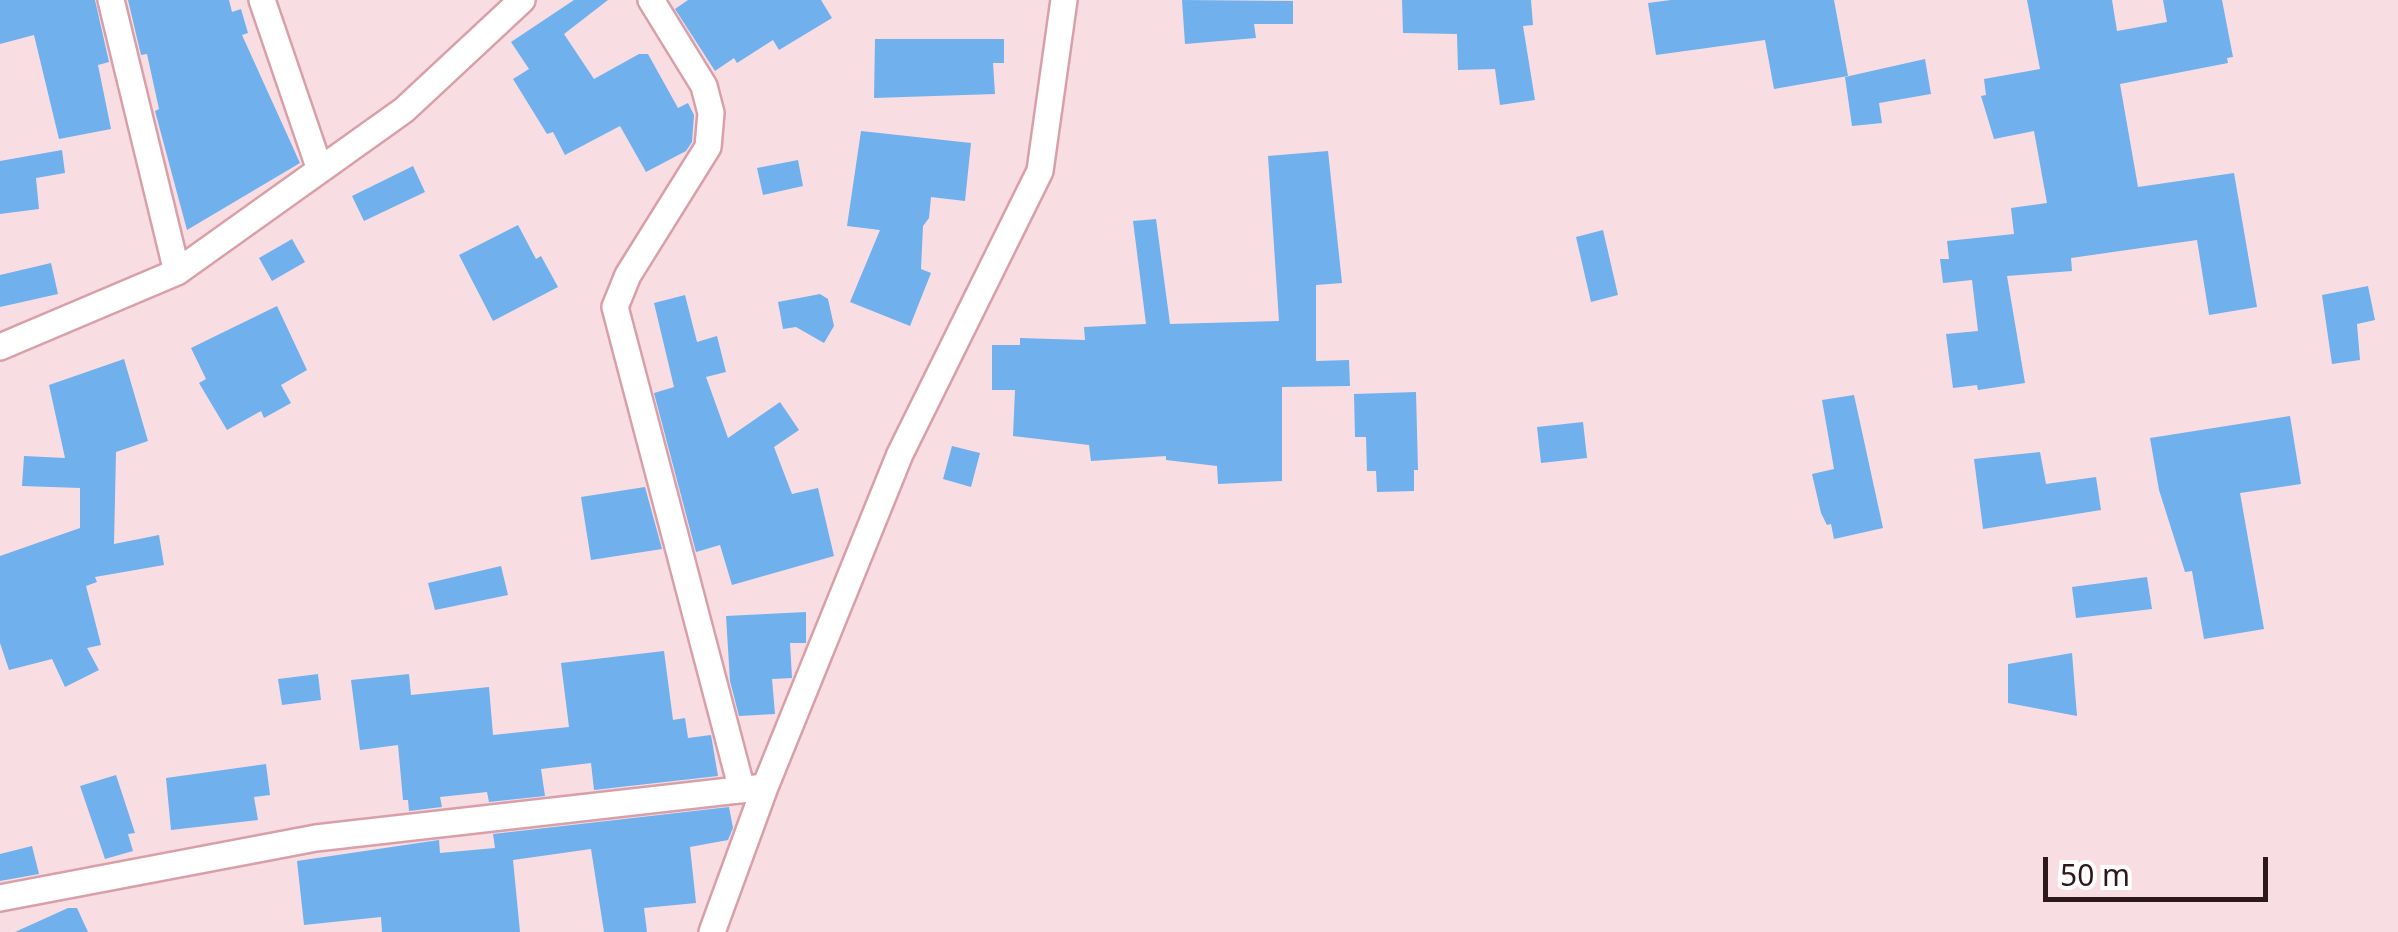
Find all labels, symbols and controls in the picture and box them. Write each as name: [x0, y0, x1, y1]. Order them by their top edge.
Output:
scale bar: [2048, 837, 2273, 899]
text: 50 m: [2060, 854, 2130, 895]

